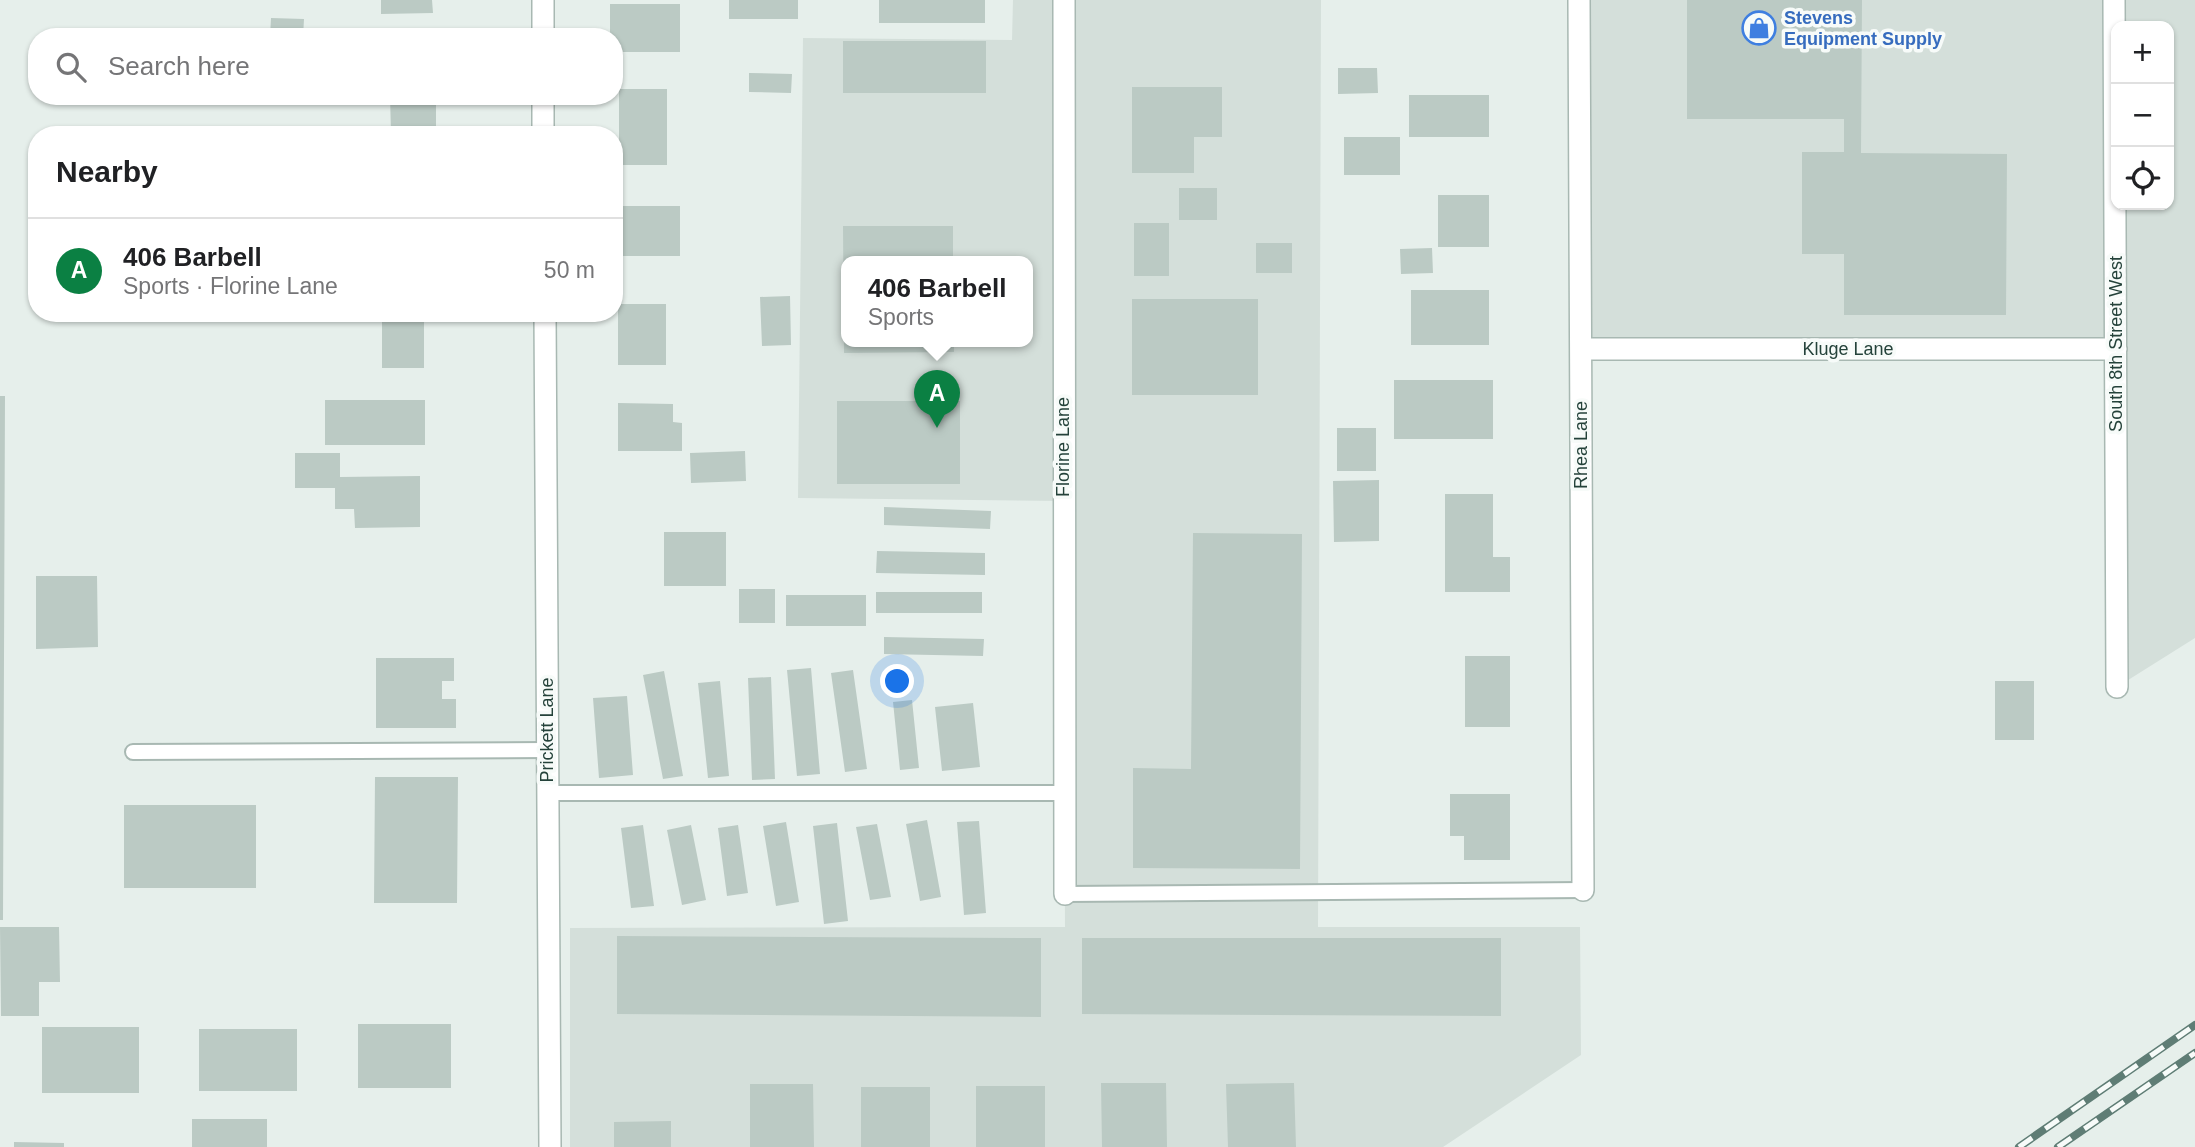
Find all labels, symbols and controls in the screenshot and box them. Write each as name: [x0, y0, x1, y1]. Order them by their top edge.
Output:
place label: Stevens Equipment Supply: [1784, 8, 1942, 49]
shop icon: Stevens Equipment Supply: [1740, 9, 1778, 47]
map controls: [2111, 21, 2174, 210]
button: +: [2111, 21, 2174, 84]
search box: [28, 28, 623, 105]
icon: search: [52, 48, 90, 86]
text: Search here: [108, 51, 250, 81]
button: −: [2111, 84, 2174, 147]
button: locate: [2111, 147, 2174, 210]
text: Nearby: [56, 155, 158, 188]
text: 406 Barbell: [123, 242, 262, 272]
popup: [841, 256, 1033, 347]
street label: South 8th Street West: [2106, 256, 2126, 432]
text: A: [71, 257, 87, 283]
text: 50 m: [544, 257, 595, 283]
text: Sports · Florine Lane: [123, 273, 338, 299]
text: 406 Barbell: [868, 273, 1006, 303]
text: Sports: [868, 304, 934, 330]
street label: Kluge Lane: [1802, 339, 1894, 359]
pin: A: [914, 370, 960, 428]
street label: Florine Lane: [1053, 397, 1073, 497]
street label: Rhea Lane: [1571, 401, 1591, 489]
your location: [880, 664, 914, 698]
street label: Prickett Lane: [537, 677, 557, 783]

